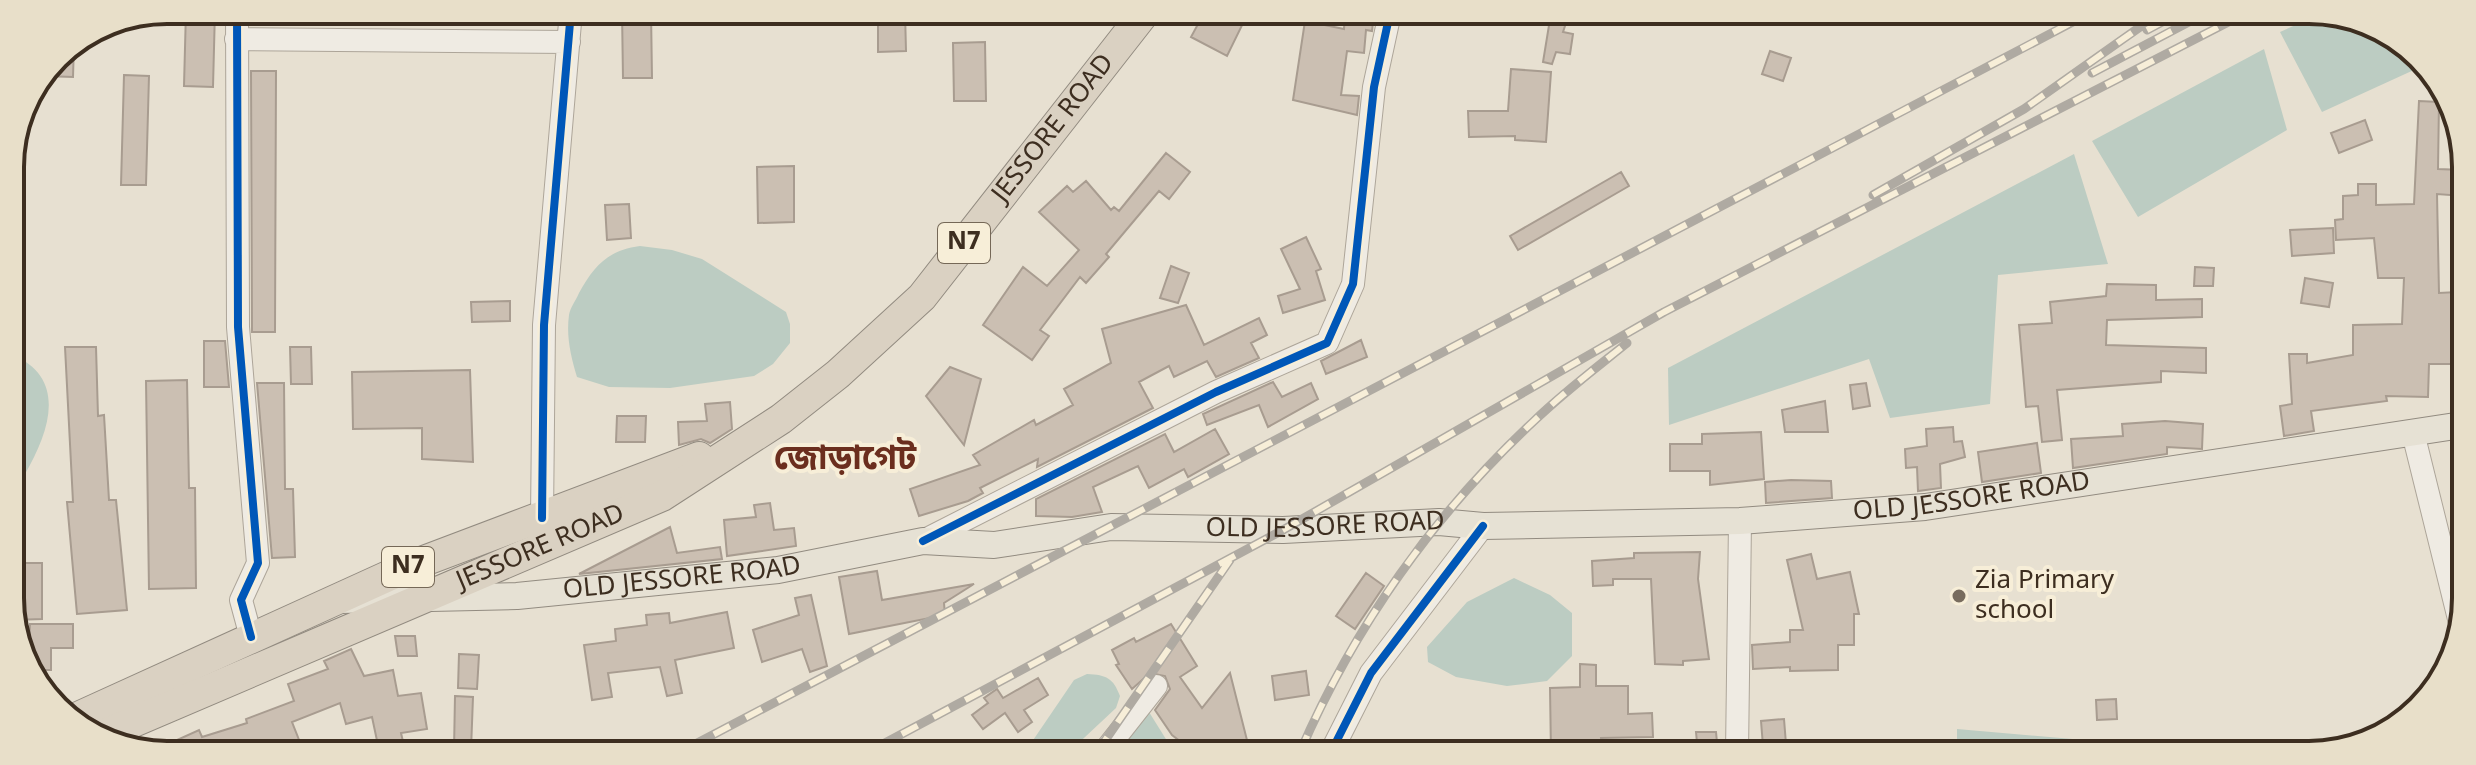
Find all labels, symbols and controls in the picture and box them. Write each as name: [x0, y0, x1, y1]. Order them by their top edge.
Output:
street label: JESSORE ROAD: [983, 47, 1123, 212]
road number: N7: [938, 223, 990, 263]
district label: জোড়াগেট: [774, 437, 917, 483]
street label: OLD JESSORE ROAD: [1852, 465, 2093, 530]
street label: JESSORE ROAD: [449, 497, 630, 600]
street label: OLD JESSORE ROAD: [1205, 504, 1446, 548]
road number: N7: [382, 547, 434, 587]
street label: OLD JESSORE ROAD: [561, 548, 804, 609]
place label: Zia Primary school: [1975, 564, 2115, 629]
marker: Zia Primary school: [1950, 587, 1968, 605]

